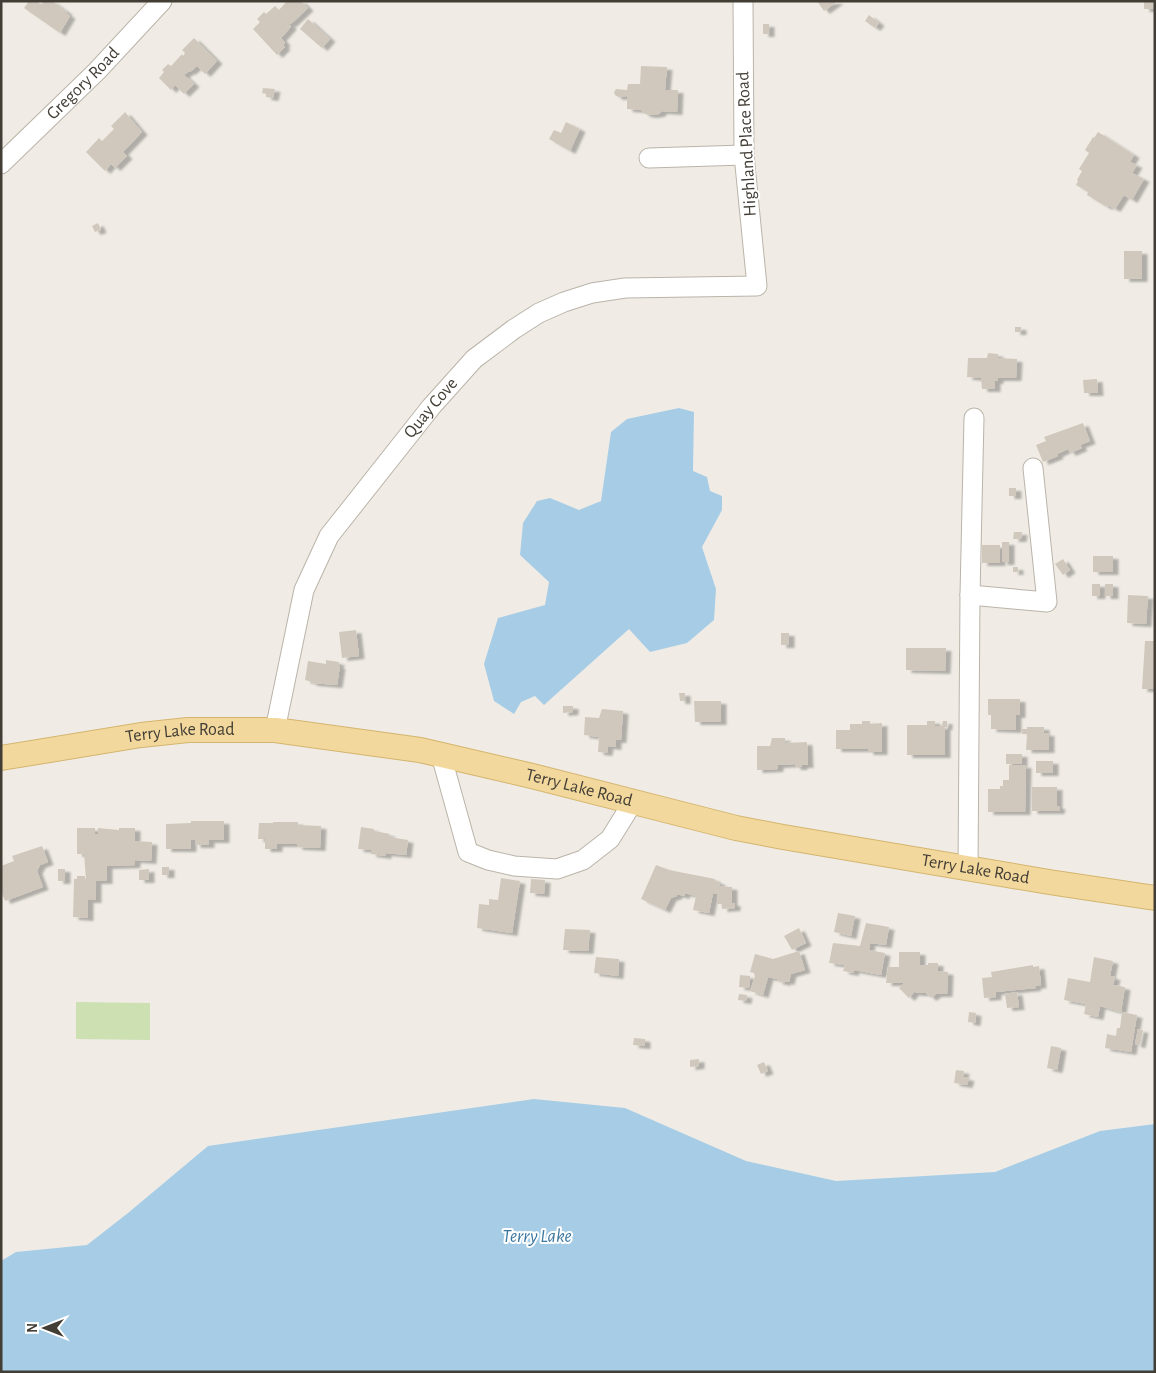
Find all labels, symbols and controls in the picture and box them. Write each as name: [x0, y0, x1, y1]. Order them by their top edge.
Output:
street label: Gregory Road: [43, 44, 123, 123]
street label: Highland Place Road: [734, 71, 760, 217]
street label: Quay Cove: [401, 375, 461, 442]
street label: Terry Lake Road: [124, 721, 235, 746]
street label: Terry Lake Road: [524, 766, 634, 810]
street label: Terry Lake Road: [920, 852, 1031, 888]
water label: Terry Lake: [502, 1227, 572, 1246]
north arrow: [20, 1303, 70, 1353]
text: N: [26, 1323, 40, 1333]

